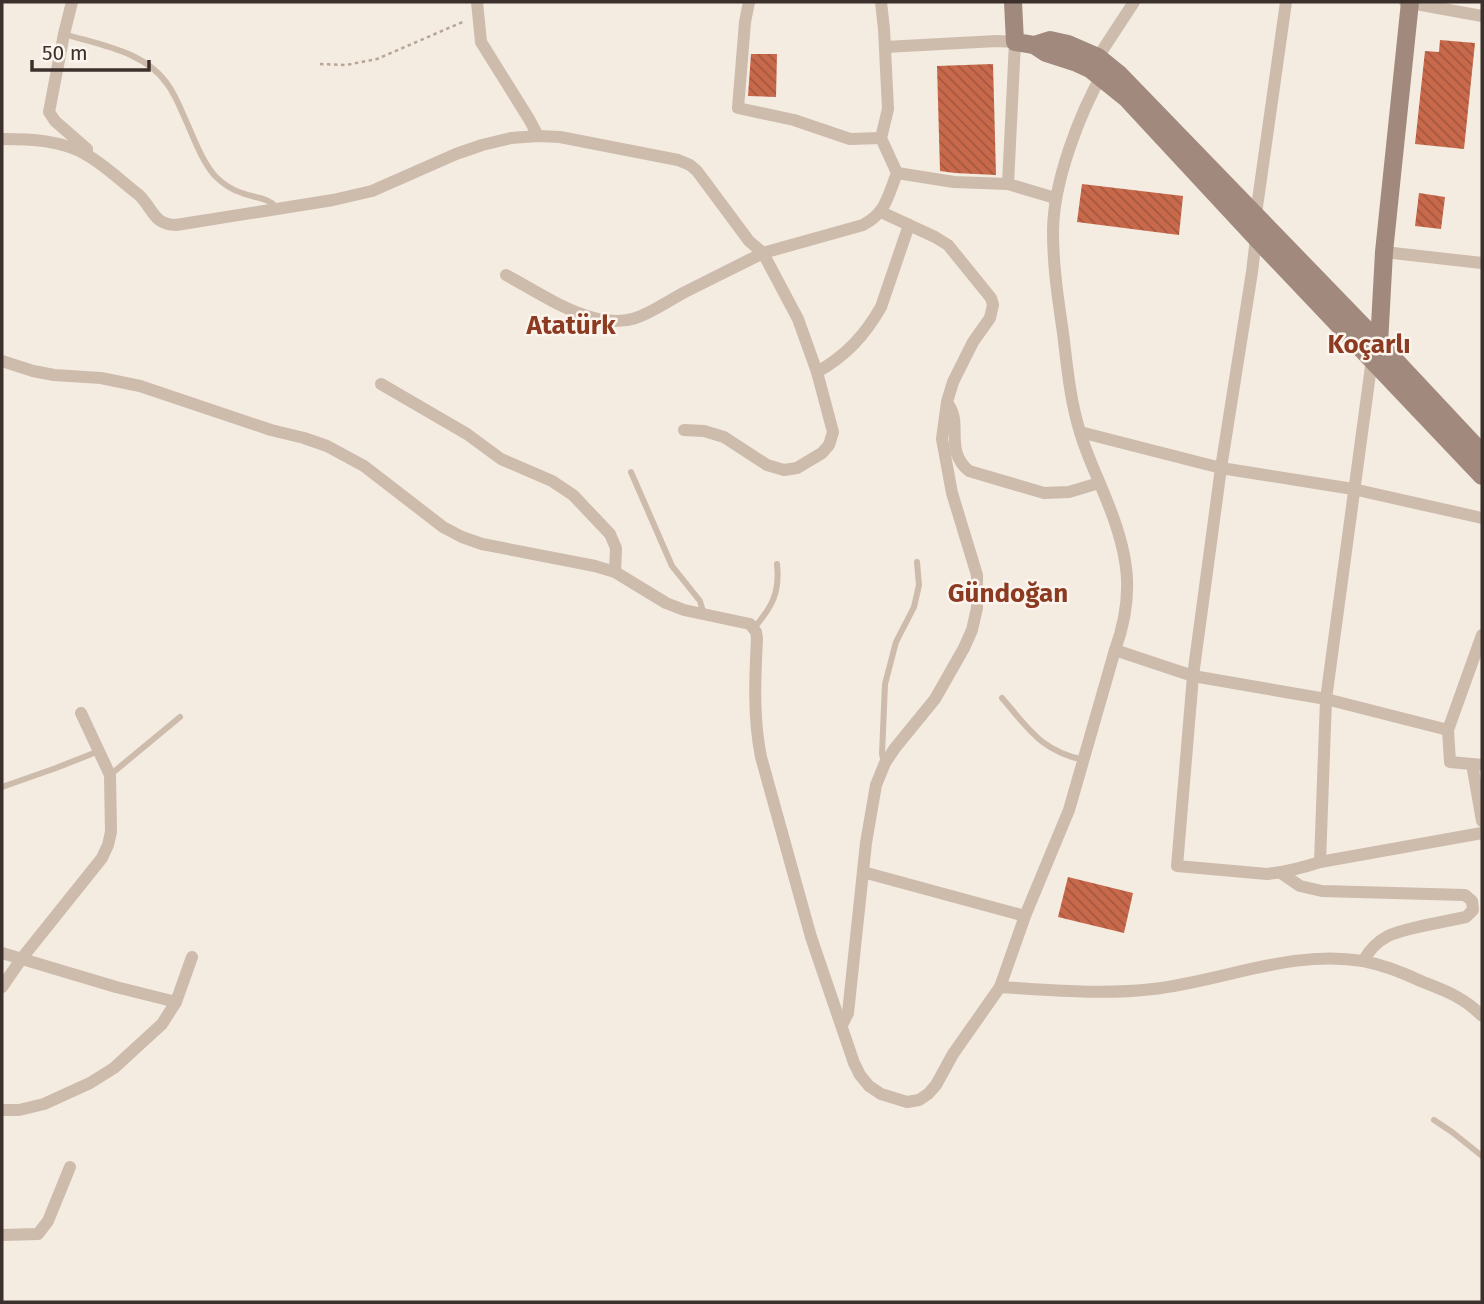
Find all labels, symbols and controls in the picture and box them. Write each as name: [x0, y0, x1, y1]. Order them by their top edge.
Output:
scale bar: [32, 28, 149, 72]
text: 50 m: [42, 40, 88, 66]
district label: Atatürk: [526, 310, 616, 341]
district label: Koçarlı: [1327, 329, 1411, 360]
district label: Gündoğan: [948, 578, 1068, 609]

